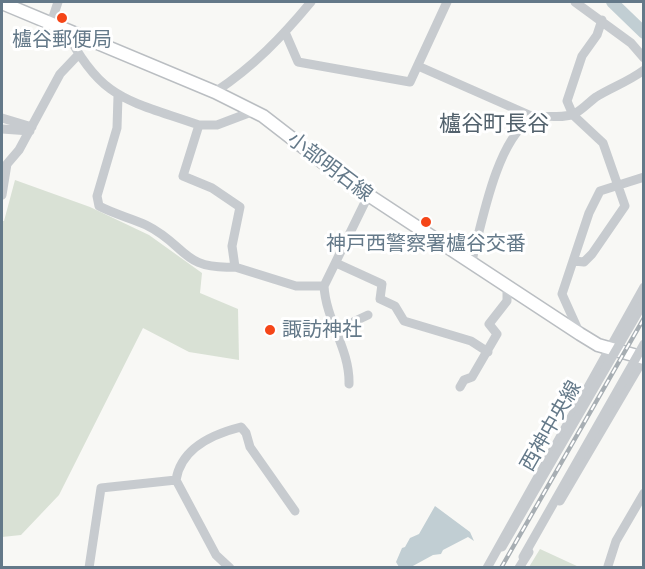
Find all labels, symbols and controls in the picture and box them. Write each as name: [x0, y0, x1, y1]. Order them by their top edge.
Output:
marker: 櫨谷郵便局: [55, 11, 69, 25]
place label: 櫨谷郵便局: [12, 28, 112, 52]
district label: 櫨谷町長谷: [439, 111, 549, 137]
street label: 小部明石線: [283, 127, 377, 207]
marker: 神戸西警察署櫨谷交番: [419, 215, 433, 229]
place label: 神戸西警察署櫨谷交番: [326, 232, 526, 256]
place label: 諏訪神社: [282, 318, 362, 342]
marker: 諏訪神社: [263, 323, 277, 337]
street label: 西神中央線: [516, 377, 586, 475]

